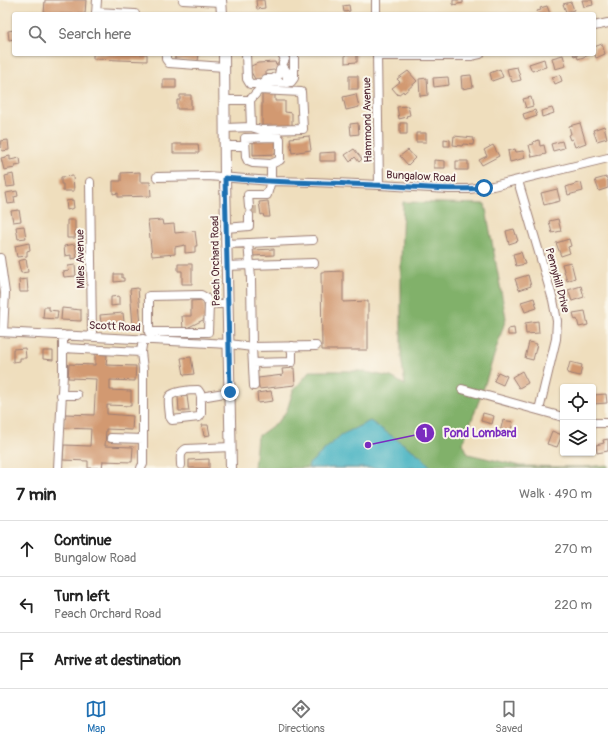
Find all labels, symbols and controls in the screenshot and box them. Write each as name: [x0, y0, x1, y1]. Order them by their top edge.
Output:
search box: [12, 12, 596, 56]
icon: search: [26, 23, 48, 45]
text: Search here: [58, 25, 131, 44]
street label: Hammond Avenue: [360, 77, 375, 163]
street label: Bungalow Road: [386, 168, 456, 185]
route start: [475, 179, 493, 197]
street label: Peach Orchard Road: [208, 215, 223, 306]
street label: Miles Avenue: [73, 229, 88, 289]
street label: Pennyhill Drive: [543, 246, 573, 315]
street label: Scott Road: [89, 319, 141, 334]
route end: [221, 383, 239, 401]
map controls: [560, 384, 596, 456]
button: locate: [560, 384, 596, 420]
button: layers: [560, 420, 596, 456]
callout: Pond Lombard: [415, 421, 525, 445]
text: 1: [423, 426, 427, 441]
text: Pond Lombard: [443, 426, 517, 441]
text: 7 min: [16, 484, 56, 505]
text: Walk · 490 m: [519, 486, 592, 502]
text: Continue: [54, 531, 112, 550]
icon: ahead: [16, 538, 38, 560]
text: 270 m: [555, 541, 592, 557]
text: Bungalow Road: [54, 550, 136, 566]
text: Turn left: [54, 587, 110, 606]
icon: left: [16, 594, 38, 616]
text: 220 m: [554, 597, 592, 613]
text: Peach Orchard Road: [54, 606, 161, 622]
icon: arrive: [16, 650, 38, 672]
text: Arrive at destination: [54, 651, 181, 670]
tab: Map: [85, 698, 107, 735]
tab: Directions: [278, 698, 325, 735]
tab: Saved: [495, 698, 523, 735]

